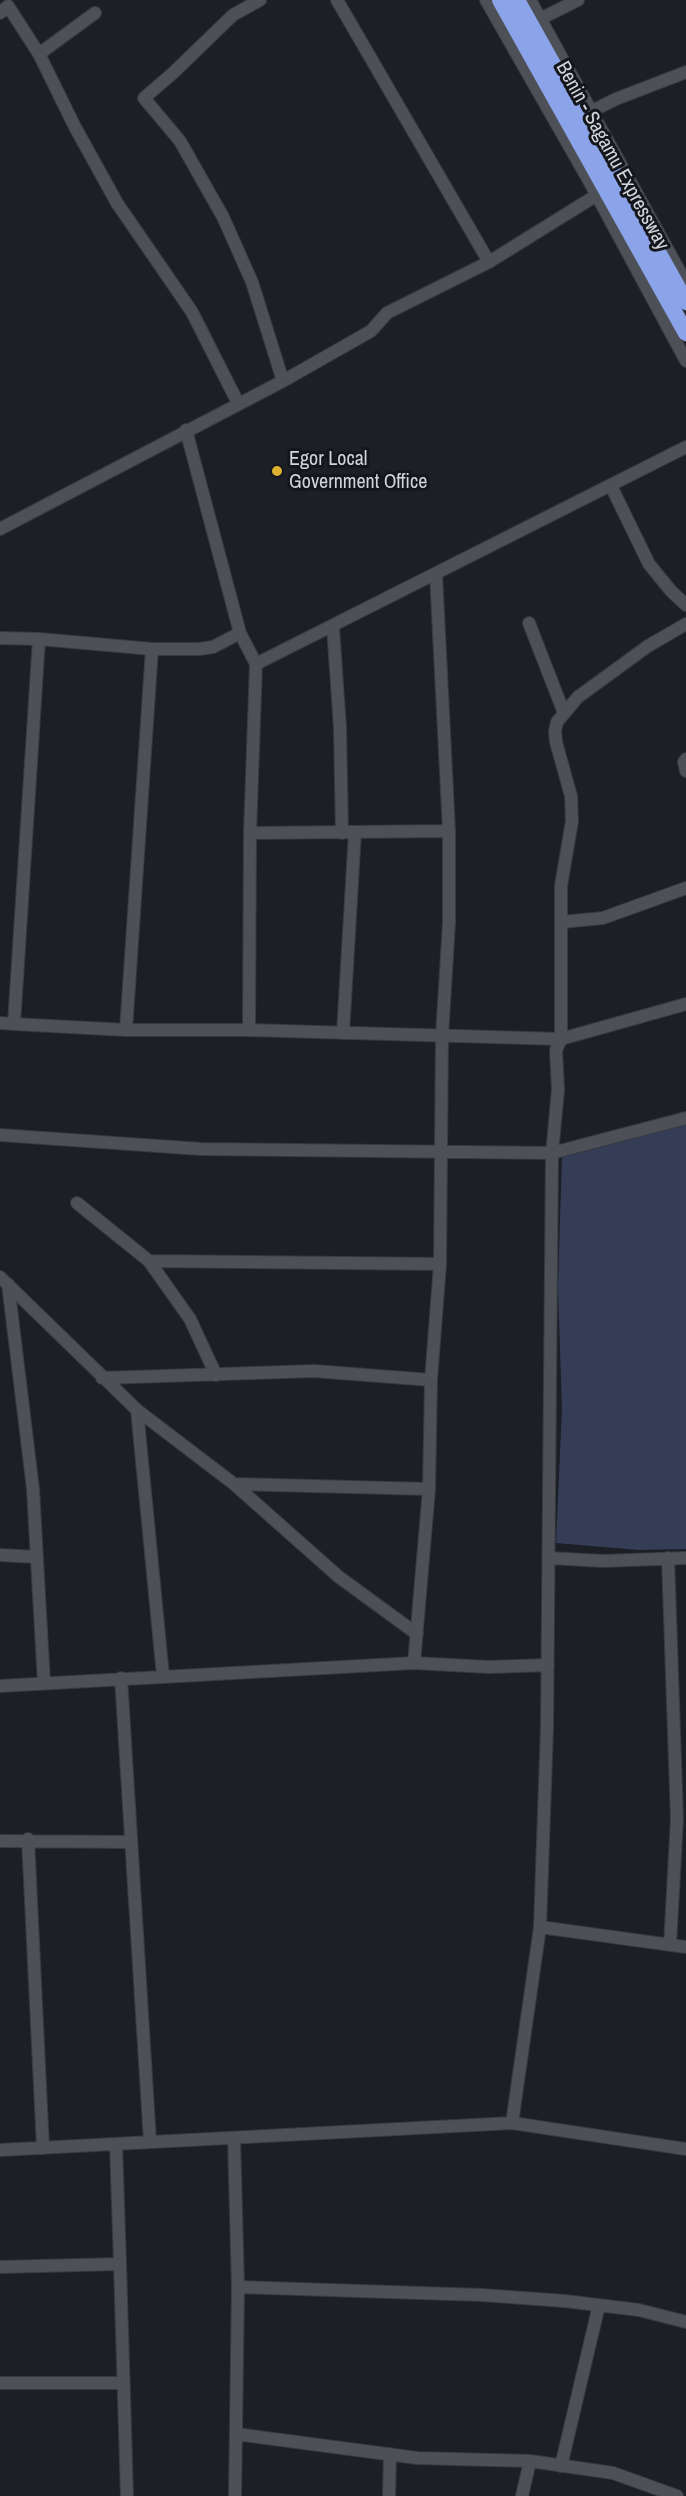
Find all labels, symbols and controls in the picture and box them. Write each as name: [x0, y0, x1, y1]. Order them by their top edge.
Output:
street label: Benin - Sagamu Expressway: [550, 58, 674, 254]
place label: Egor Local Government Office: [289, 448, 427, 495]
marker: Egor Local Government Office: [270, 464, 284, 478]

